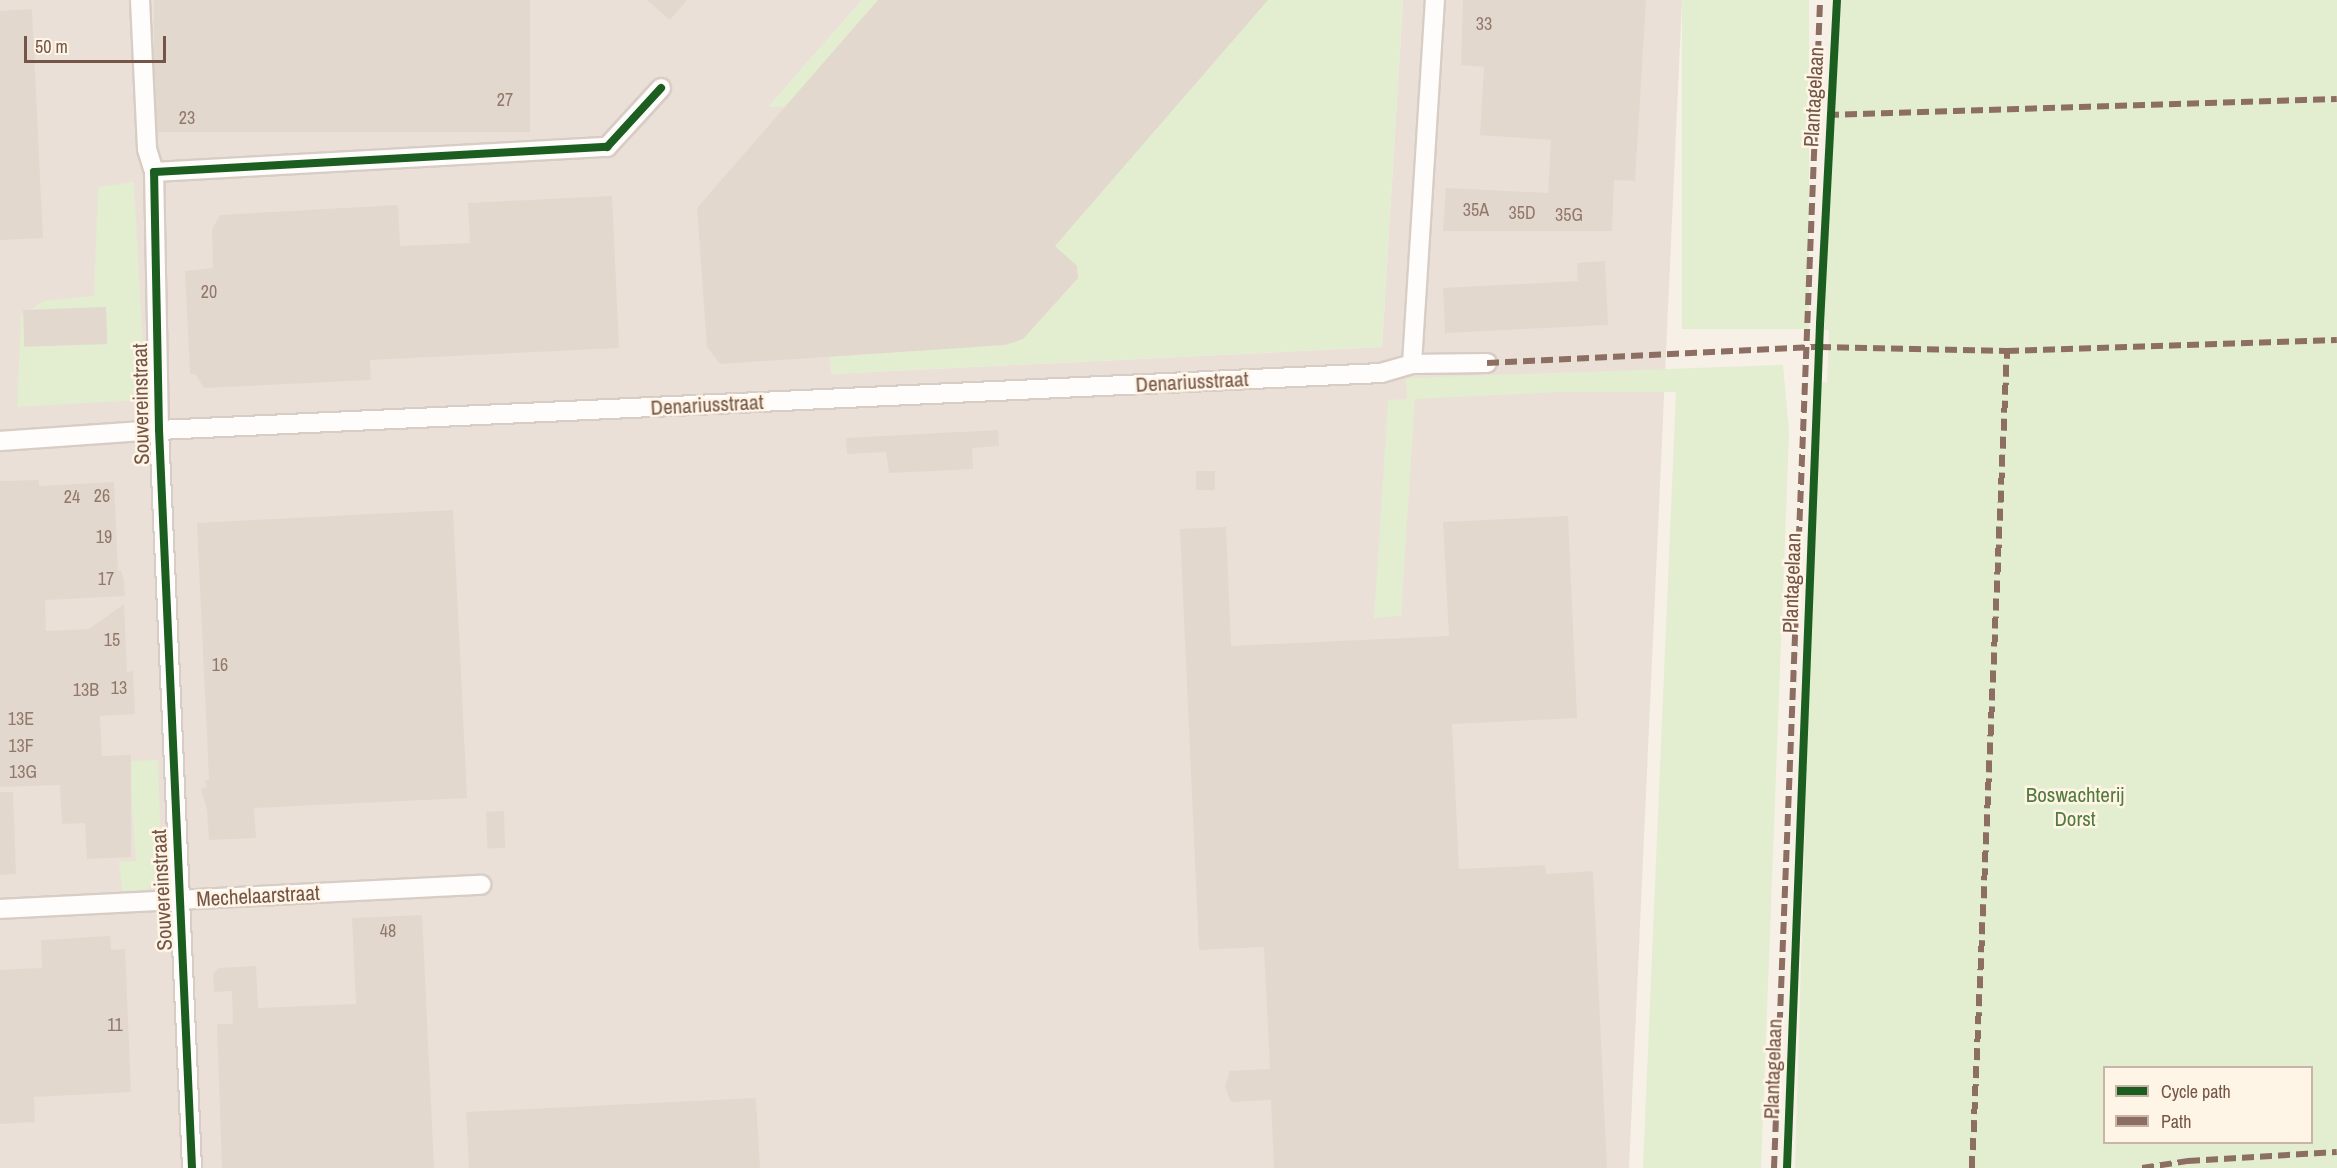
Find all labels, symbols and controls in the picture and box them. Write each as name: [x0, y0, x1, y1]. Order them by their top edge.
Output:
house number: 33: [1476, 13, 1492, 35]
scale bar: [27, 24, 170, 62]
text: 50 m: [35, 34, 68, 59]
street label: Plantagelaan: [1799, 46, 1829, 148]
house number: 27: [497, 89, 513, 111]
house number: 23: [179, 107, 195, 129]
house number: 35A: [1463, 199, 1489, 221]
house number: 35D: [1508, 202, 1536, 224]
house number: 35G: [1555, 204, 1583, 226]
house number: 20: [201, 281, 217, 303]
street label: Souvereinstraat: [127, 343, 155, 465]
street label: Denariusstraat: [1135, 366, 1249, 398]
street label: Denariusstraat: [650, 389, 764, 421]
house number: 26: [94, 485, 110, 507]
house number: 24: [64, 486, 80, 508]
house number: 19: [96, 526, 112, 548]
street label: Plantagelaan: [1778, 532, 1806, 634]
house number: 17: [98, 568, 114, 590]
house number: 15: [104, 629, 120, 651]
house number: 16: [212, 654, 228, 676]
house number: 13: [111, 677, 127, 699]
house number: 13B: [73, 679, 99, 701]
house number: 13E: [8, 708, 34, 730]
house number: 13F: [8, 735, 34, 757]
house number: 13G: [9, 761, 37, 783]
park label: Boswachterij Dorst: [2026, 782, 2124, 832]
street label: Souvereinstraat: [146, 829, 178, 951]
street label: Mechelaarstraat: [196, 880, 320, 912]
house number: 48: [380, 920, 396, 942]
house number: 11: [107, 1014, 123, 1036]
street label: Plantagelaan: [1759, 1018, 1787, 1120]
legend: [2103, 1066, 2313, 1144]
text: Cycle path: [2161, 1079, 2231, 1104]
text: Path: [2161, 1109, 2191, 1134]

